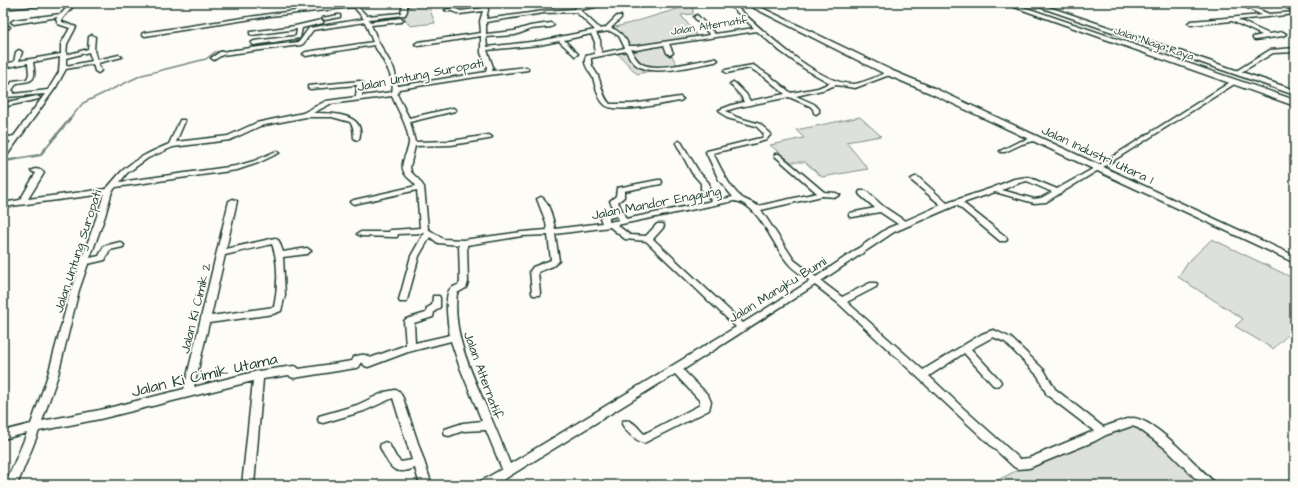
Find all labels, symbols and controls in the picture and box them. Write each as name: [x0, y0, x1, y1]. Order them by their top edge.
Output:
street label: Jalan Alternatif: [670, 12, 749, 39]
street label: Jalan Niaga Raya: [1112, 23, 1196, 65]
street label: Jalan Untung Suropati: [355, 54, 485, 97]
street label: Jalan Industri Utara 1: [1039, 121, 1157, 189]
street label: Jalan Mandor Enggung: [590, 182, 723, 225]
street label: Jalan Untung Suropati: [50, 187, 107, 315]
street label: Jalan Mangku Bumi: [725, 252, 830, 328]
street label: Jalan Ki Cimik 2: [176, 261, 216, 355]
street label: Jalan Alternatif: [459, 329, 507, 422]
street label: Jalan Ki Cimik Utama: [129, 347, 279, 402]

